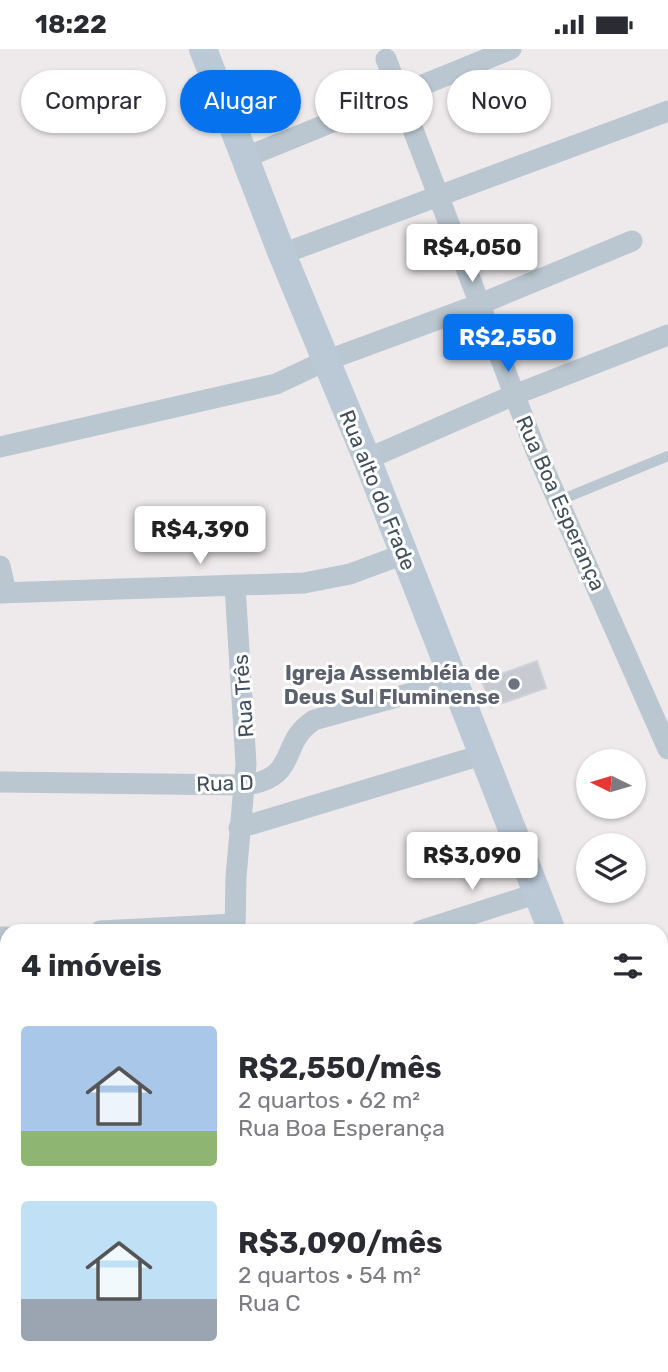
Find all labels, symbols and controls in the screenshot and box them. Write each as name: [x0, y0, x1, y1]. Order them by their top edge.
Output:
text: 18:22: [35, 9, 107, 40]
chip: Comprar: [21, 70, 166, 133]
chip: Alugar: [180, 70, 301, 133]
chip: Filtros: [315, 70, 433, 133]
chip: Novo: [447, 70, 551, 133]
pin: R$4,050: [407, 225, 537, 284]
text: R$4,050: [422, 233, 522, 261]
pin: R$2,550: [443, 315, 573, 374]
text: R$2,550: [459, 323, 557, 351]
street label: Rua alto do Frade: [334, 406, 422, 574]
street label: Rua Boa Esperança: [511, 412, 611, 594]
pin: R$4,390: [135, 507, 265, 566]
text: R$4,390: [151, 515, 249, 543]
street label: Rua Três: [228, 654, 258, 738]
place label: Igreja Assembléia de Deus Sul Fluminense: [284, 660, 500, 709]
marker: Igreja Assembléia de Deus Sul Fluminense: [506, 676, 522, 692]
north arrow: [576, 749, 646, 819]
map controls: [576, 749, 646, 903]
street label: Rua D: [196, 770, 254, 796]
pin: R$3,090: [407, 833, 537, 892]
button: layers: [576, 833, 646, 903]
text: R$3,090: [423, 841, 521, 869]
icon: filters: [609, 947, 647, 985]
text: 4 imóveis: [21, 948, 162, 984]
text: R$2,550/mês: [238, 1050, 442, 1086]
icon: home: [77, 1054, 161, 1138]
text: 2 quartos · 62 m²: [238, 1086, 420, 1114]
text: Rua Boa Esperança: [238, 1114, 445, 1142]
text: R$3,090/mês: [238, 1225, 443, 1261]
icon: home: [77, 1229, 161, 1313]
text: 2 quartos · 54 m²: [238, 1261, 421, 1289]
text: Rua C: [238, 1289, 301, 1317]

